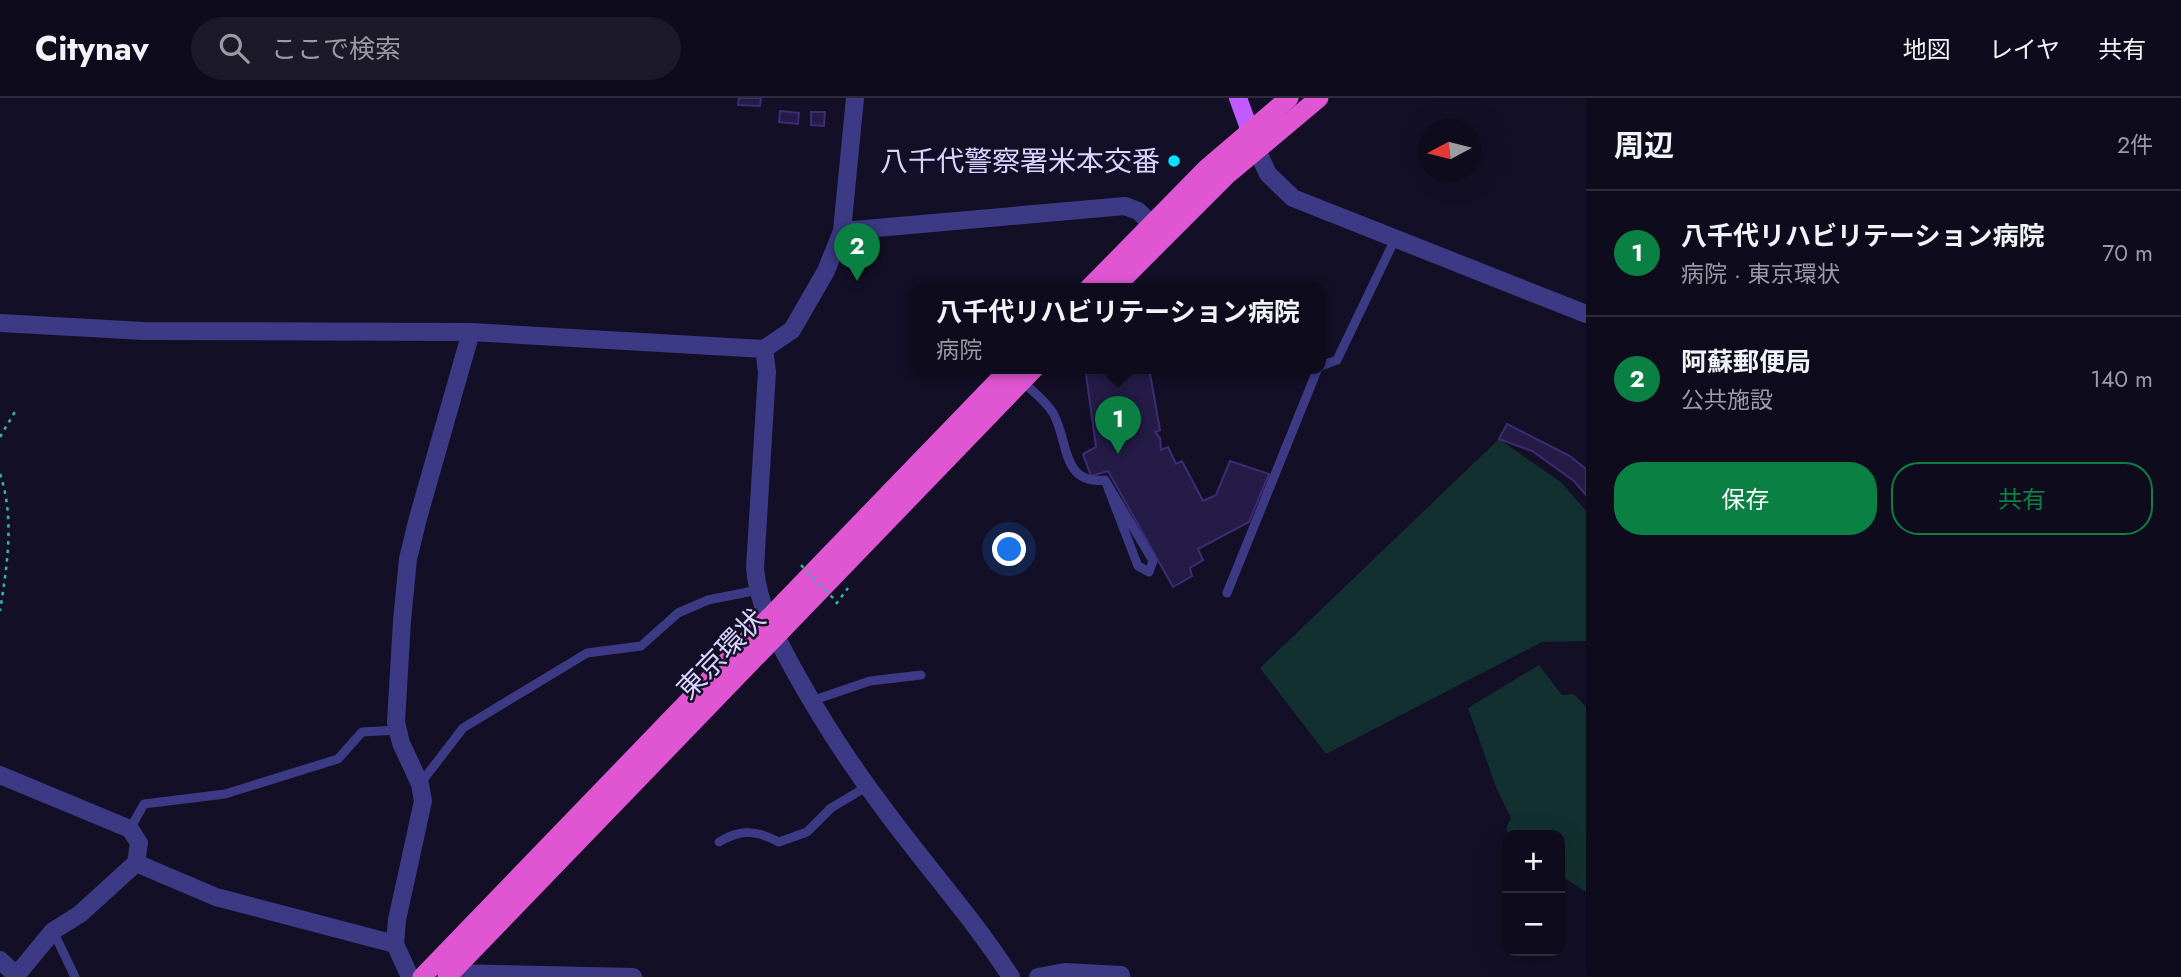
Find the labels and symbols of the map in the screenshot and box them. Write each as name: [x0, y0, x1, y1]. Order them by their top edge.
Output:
north arrow: [1418, 119, 1481, 182]
place label: 八千代警察署米本交番: [880, 141, 1160, 182]
marker: 八千代警察署米本交番: [1166, 153, 1182, 169]
pin: 2: [834, 223, 880, 281]
pin: 1: [1095, 396, 1141, 454]
your location: [992, 532, 1026, 566]
street label: 東京環状: [667, 599, 775, 709]

